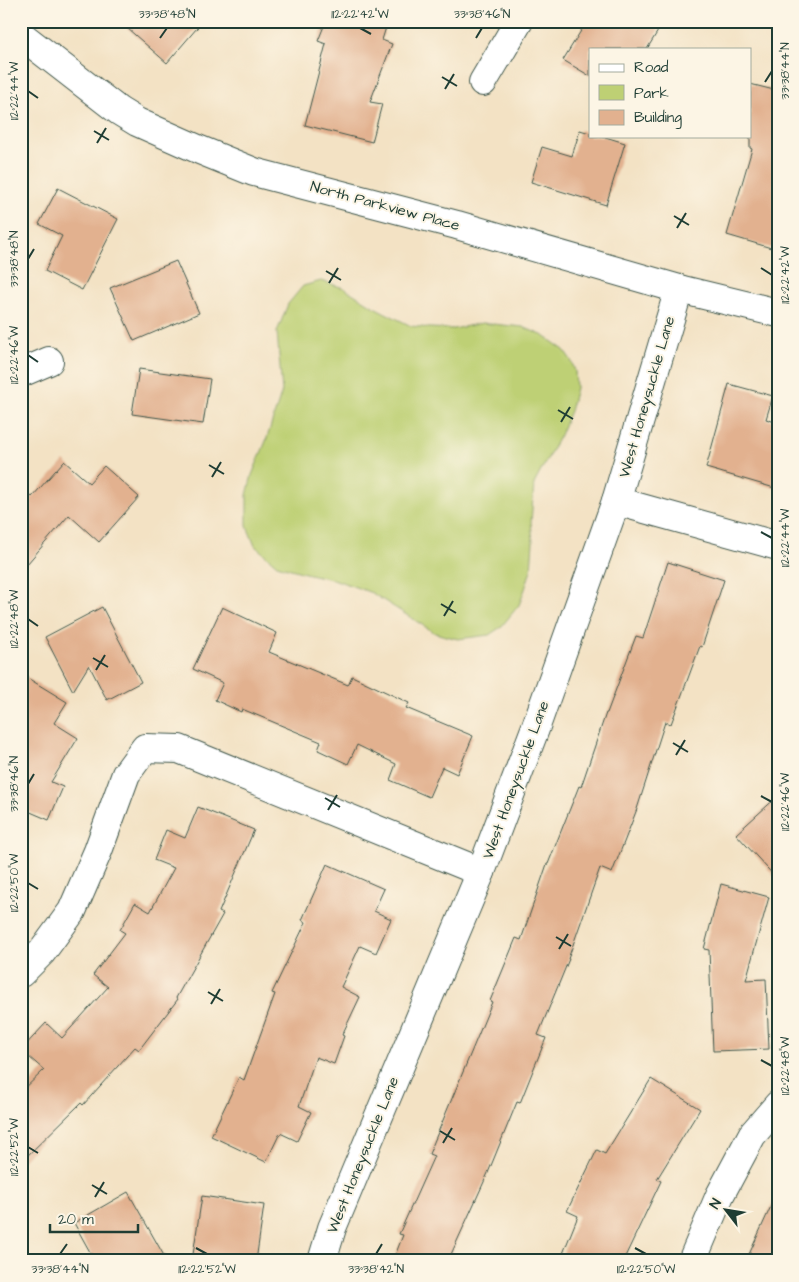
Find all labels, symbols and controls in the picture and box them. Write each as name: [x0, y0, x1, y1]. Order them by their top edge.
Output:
text: 33°38'48"N: [139, 6, 196, 23]
text: 112°22'42"W: [331, 6, 389, 23]
text: 33°38'46"N: [454, 6, 511, 23]
text: 33°38'44"N: [777, 42, 794, 100]
legend: [589, 48, 752, 138]
text: Road: [634, 57, 669, 78]
text: 112°22'44"W: [6, 61, 23, 120]
text: Park: [634, 83, 669, 104]
text: Building: [634, 107, 682, 129]
street label: North Parkview Place: [308, 176, 462, 236]
text: 33°38'48"N: [6, 230, 23, 288]
text: 112°22'42"W: [777, 246, 794, 304]
street label: West Honeysuckle Lane: [614, 314, 681, 481]
text: 112°22'46"W: [6, 325, 23, 384]
text: 112°22'44"W: [777, 508, 794, 567]
text: 112°22'48"W: [6, 589, 23, 648]
street label: West Honeysuckle Lane: [478, 698, 555, 862]
text: 33°38'46"N: [6, 755, 23, 812]
text: 112°22'46"W: [777, 772, 794, 831]
text: 112°22'50"W: [6, 853, 23, 912]
text: 112°22'48"W: [777, 1036, 794, 1095]
street label: West Honeysuckle Lane: [322, 1074, 405, 1237]
text: 112°22'52"W: [6, 1117, 23, 1176]
north arrow: [702, 1184, 752, 1234]
text: N: [705, 1195, 727, 1213]
scale bar: [50, 1202, 138, 1234]
text: 20 m: [58, 1209, 94, 1230]
text: 33°38'44"N: [31, 1261, 89, 1278]
text: 112°22'52"W: [178, 1261, 237, 1278]
text: 33°38'42"N: [348, 1261, 405, 1278]
text: 112°22'50"W: [617, 1261, 676, 1278]

